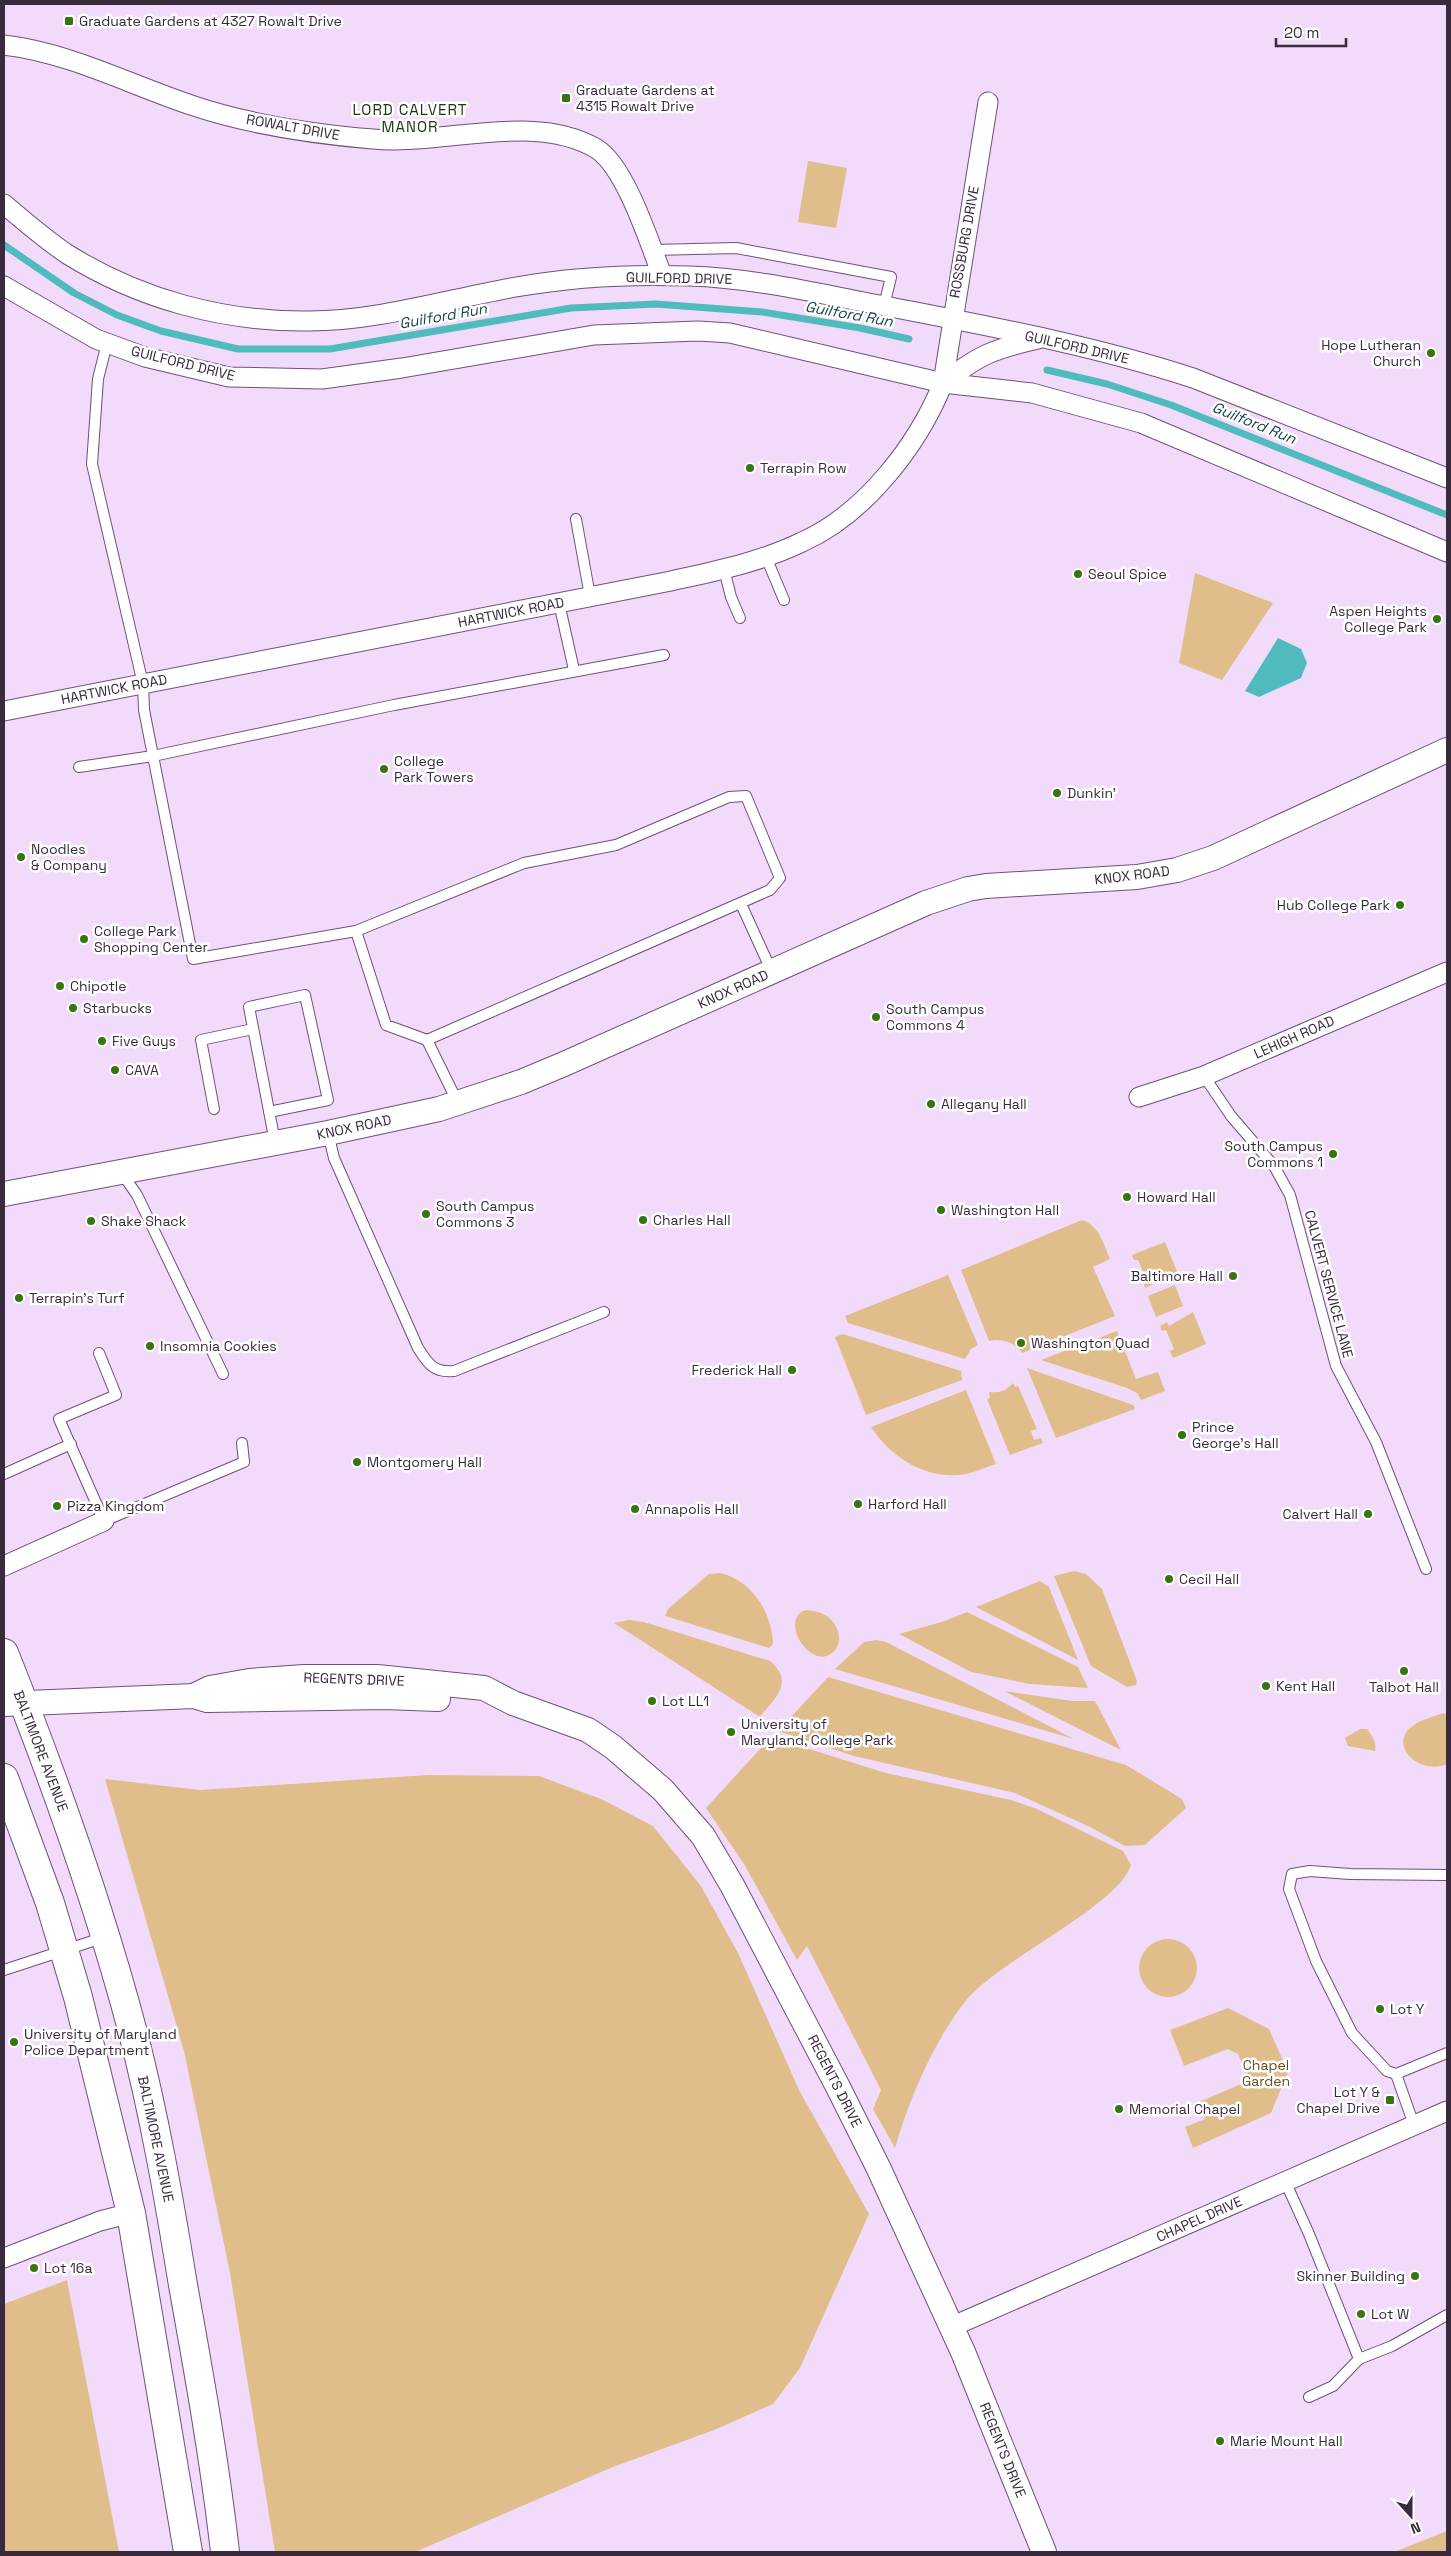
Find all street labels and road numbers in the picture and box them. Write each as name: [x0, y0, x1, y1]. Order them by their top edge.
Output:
street label: ROWALT DRIVE: [245, 110, 341, 144]
street label: ROSSBURG DRIVE: [945, 184, 983, 300]
street label: GUILFORD DRIVE: [626, 268, 732, 288]
street label: GUILFORD DRIVE: [1023, 326, 1131, 368]
street label: GUILFORD DRIVE: [129, 341, 237, 385]
street label: HARTWICK ROAD: [456, 593, 566, 631]
street label: HARTWICK ROAD: [59, 670, 169, 708]
street label: KNOX ROAD: [1093, 861, 1171, 889]
street label: KNOX ROAD: [695, 965, 771, 1013]
street label: LEHIGH ROAD: [1251, 1011, 1337, 1063]
street label: KNOX ROAD: [315, 1110, 393, 1144]
street label: CALVERT SERVICE LANE: [1301, 1208, 1357, 1360]
street label: REGENTS DRIVE: [303, 1668, 405, 1690]
street label: BALTIMORE AVENUE: [10, 1688, 73, 1814]
street label: REGENTS DRIVE: [804, 2032, 866, 2130]
street label: BALTIMORE AVENUE: [134, 2074, 178, 2204]
street label: CHAPEL DRIVE: [1153, 2192, 1245, 2246]
street label: REGENTS DRIVE: [976, 2400, 1030, 2500]

